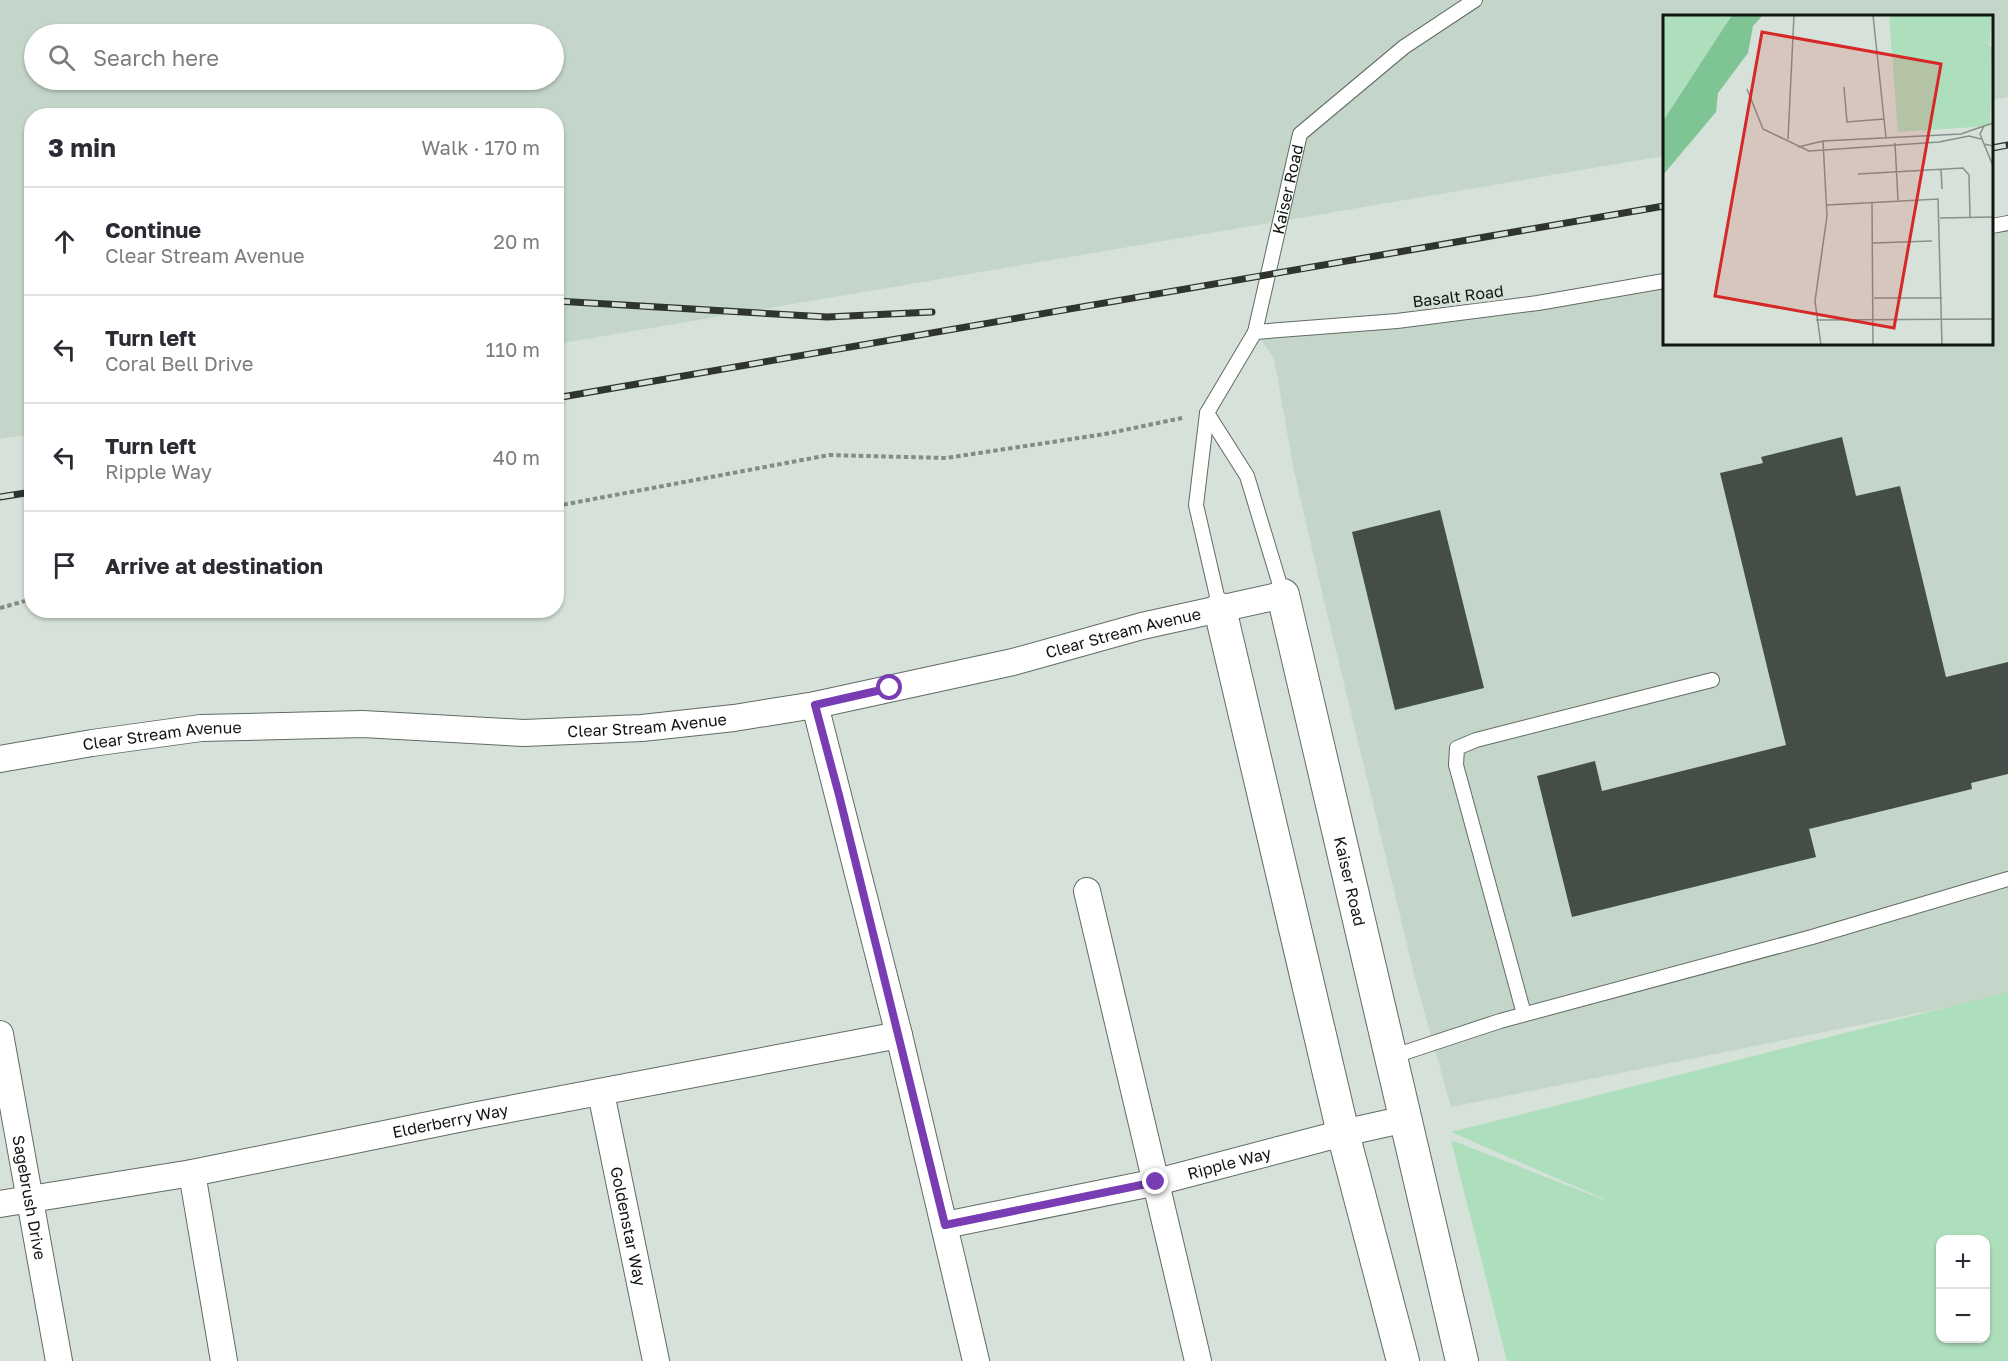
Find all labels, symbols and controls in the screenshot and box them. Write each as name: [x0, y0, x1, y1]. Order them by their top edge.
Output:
inset map: [1663, 15, 1993, 345]
search box: [24, 24, 564, 90]
icon: search: [45, 41, 78, 74]
text: Search here: [93, 44, 219, 71]
text: 3 min: [48, 132, 116, 163]
text: Walk · 170 m: [421, 135, 540, 159]
street label: Kaiser Road: [1268, 142, 1307, 236]
text: Continue: [105, 216, 201, 243]
icon: ahead: [48, 225, 81, 258]
text: 20 m: [493, 229, 540, 253]
text: Clear Stream Avenue: [105, 243, 305, 267]
street label: Basalt Road: [1411, 280, 1505, 312]
text: Turn left: [105, 324, 196, 351]
icon: left: [48, 333, 81, 366]
text: 110 m: [486, 337, 540, 361]
text: Coral Bell Drive: [105, 351, 253, 375]
text: Turn left: [105, 432, 196, 459]
icon: left: [48, 441, 81, 474]
text: 40 m: [493, 445, 540, 469]
text: Ripple Way: [105, 459, 212, 483]
icon: arrive: [48, 549, 81, 582]
text: Arrive at destination: [105, 552, 323, 579]
street label: Clear Stream Avenue: [1043, 603, 1203, 662]
route start: [876, 674, 902, 700]
street label: Clear Stream Avenue: [567, 709, 728, 741]
street label: Clear Stream Avenue: [81, 717, 242, 754]
street label: Kaiser Road: [1330, 834, 1370, 928]
street label: Elderberry Way: [391, 1099, 510, 1142]
street label: Sagebrush Drive: [8, 1133, 51, 1261]
street label: Ripple Way: [1185, 1142, 1273, 1184]
street label: Goldenstar Way: [606, 1165, 650, 1288]
route end: [1142, 1168, 1168, 1194]
map controls: [1936, 1235, 1990, 1343]
button: +: [1936, 1235, 1990, 1289]
button: −: [1936, 1289, 1990, 1343]

